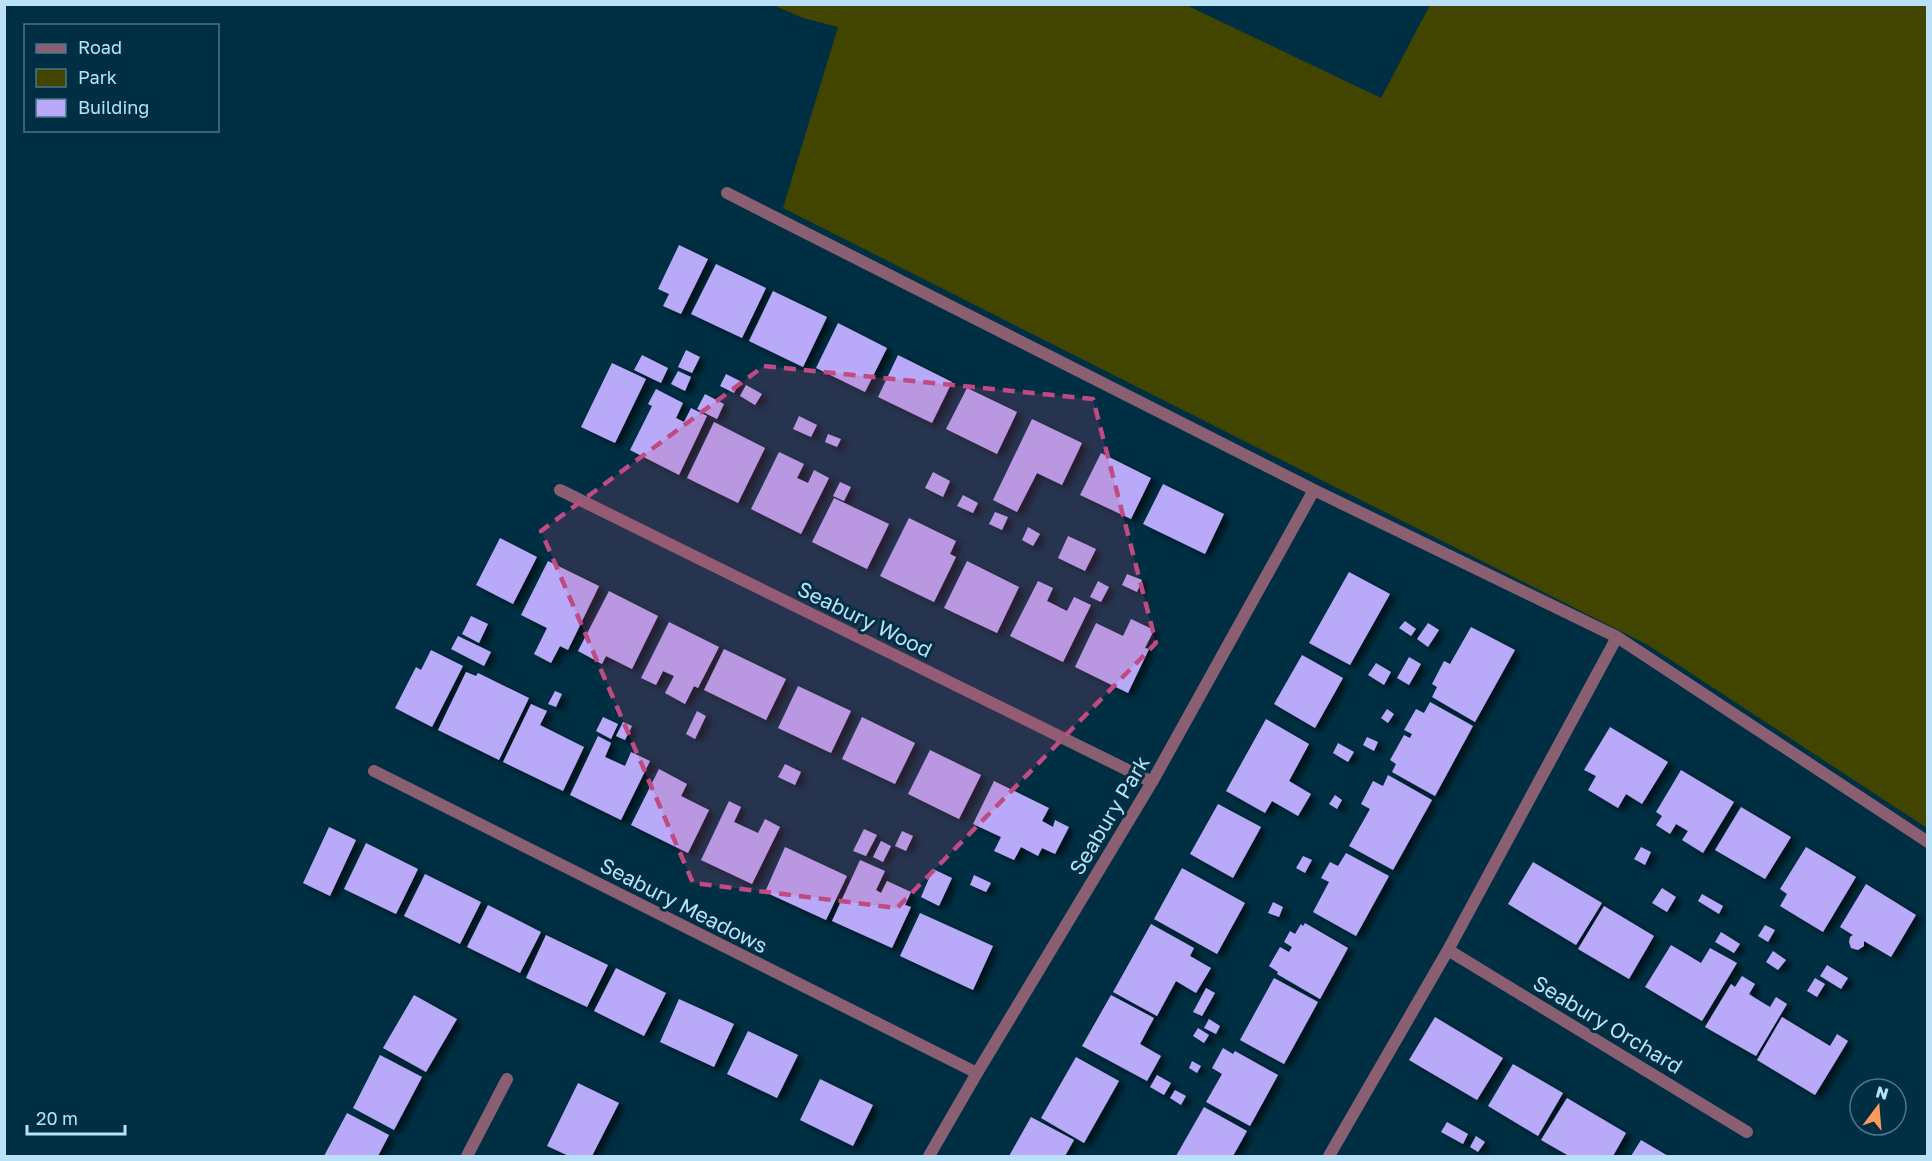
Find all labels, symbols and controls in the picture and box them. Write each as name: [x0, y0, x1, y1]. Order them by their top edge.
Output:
legend: [24, 24, 219, 132]
text: Road: [78, 36, 122, 58]
text: Park: [78, 66, 117, 88]
text: Building: [78, 96, 149, 118]
street label: Seabury Wood: [794, 575, 936, 663]
street label: Seabury Park: [1063, 751, 1155, 879]
street label: Seabury Meadows: [596, 852, 772, 958]
street label: Seabury Orchard: [1529, 969, 1687, 1079]
north arrow: [1848, 1077, 1908, 1137]
text: N: [1874, 1081, 1891, 1104]
scale bar: [27, 1098, 124, 1136]
text: 20 m: [36, 1107, 78, 1129]

